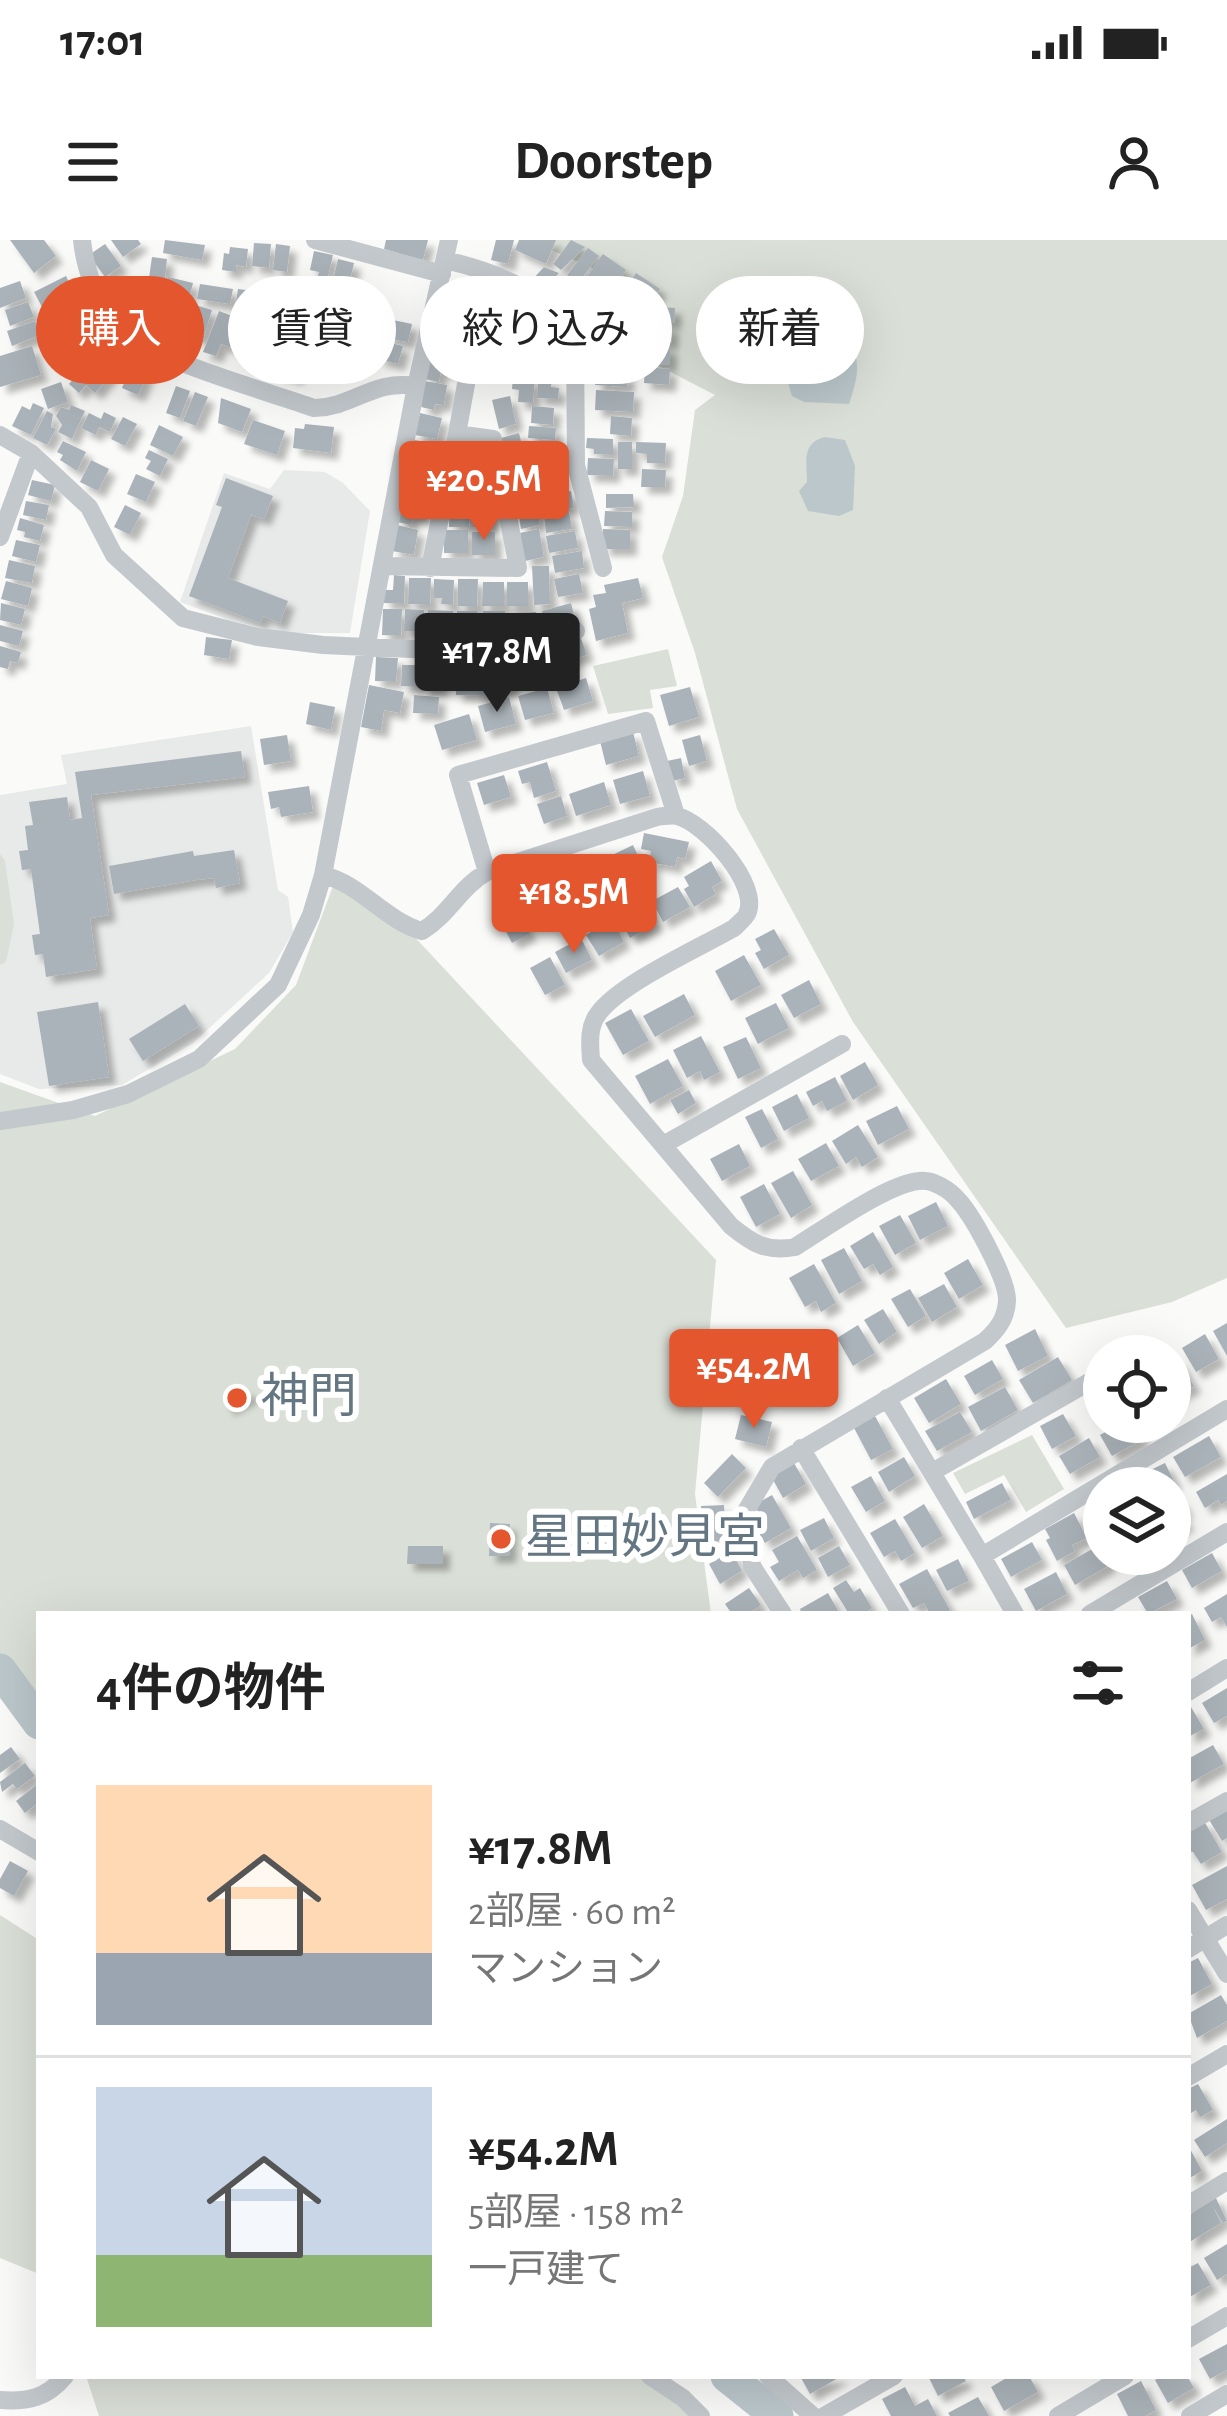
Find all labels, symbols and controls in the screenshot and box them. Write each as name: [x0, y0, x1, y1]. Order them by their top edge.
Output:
text: 17:01: [60, 19, 146, 64]
icon: menu: [60, 129, 126, 195]
icon: person: [1101, 129, 1167, 195]
text: Doorstep: [514, 135, 713, 189]
chip: 購入: [36, 276, 204, 384]
chip: 賃貸: [228, 276, 396, 384]
chip: 絞り込み: [420, 276, 672, 384]
chip: 新着: [696, 276, 864, 384]
pin: ¥20.5M: [386, 441, 582, 543]
text: ¥20.5M: [426, 460, 542, 499]
pin: ¥17.8M: [399, 613, 595, 715]
text: ¥17.8M: [442, 632, 552, 671]
pin: ¥18.5M: [476, 854, 672, 956]
text: ¥18.5M: [519, 873, 629, 912]
pin: ¥54.2M: [656, 1329, 852, 1431]
map controls: [1083, 1335, 1191, 1575]
button: locate: [1083, 1335, 1191, 1443]
text: ¥54.2M: [696, 1348, 812, 1387]
place label: 神門: [261, 1371, 357, 1422]
marker: 神門: [224, 1385, 250, 1411]
button: layers: [1083, 1467, 1191, 1575]
place label: 星田妙見宮: [525, 1512, 765, 1563]
marker: 星田妙見宮: [488, 1526, 514, 1552]
icon: filters: [1065, 1650, 1131, 1716]
text: 4件の物件: [96, 1664, 326, 1715]
text: ¥17.8M: [468, 1823, 613, 1874]
icon: home: [192, 1833, 336, 1977]
text: 2部屋 · 60 m²: [468, 1893, 676, 1932]
text: マンション: [468, 1950, 663, 1989]
text: ¥54.2M: [468, 2124, 619, 2175]
icon: home: [192, 2135, 336, 2279]
text: 5部屋 · 158 m²: [468, 2194, 684, 2233]
text: 一戸建て: [468, 2251, 624, 2290]

